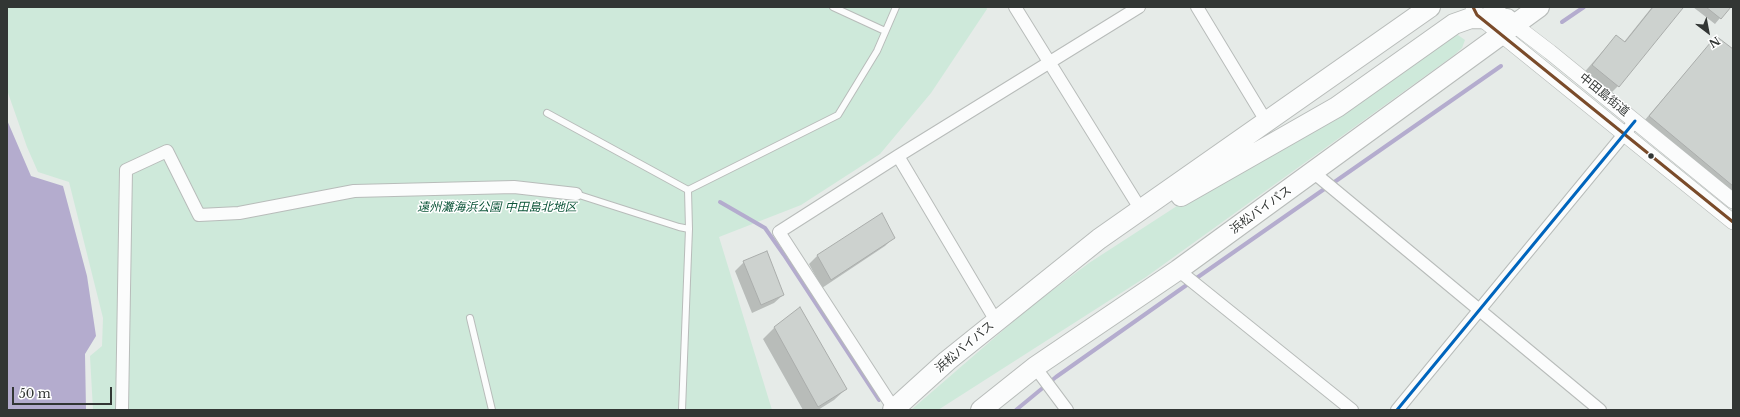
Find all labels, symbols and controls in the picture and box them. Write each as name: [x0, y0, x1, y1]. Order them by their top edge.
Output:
north arrow: [1688, 12, 1728, 52]
text: N: [1706, 33, 1722, 51]
street label: 中田島街道: [1576, 71, 1632, 119]
unlabelled marker: [1646, 151, 1656, 161]
street label: 浜松バイパス: [1228, 183, 1294, 237]
park label: 遠州灘海浜公園 中田島北地区: [417, 201, 577, 215]
street label: 浜松バイパス: [933, 318, 997, 376]
scale bar: [14, 379, 114, 405]
text: 50 m: [19, 386, 51, 401]

